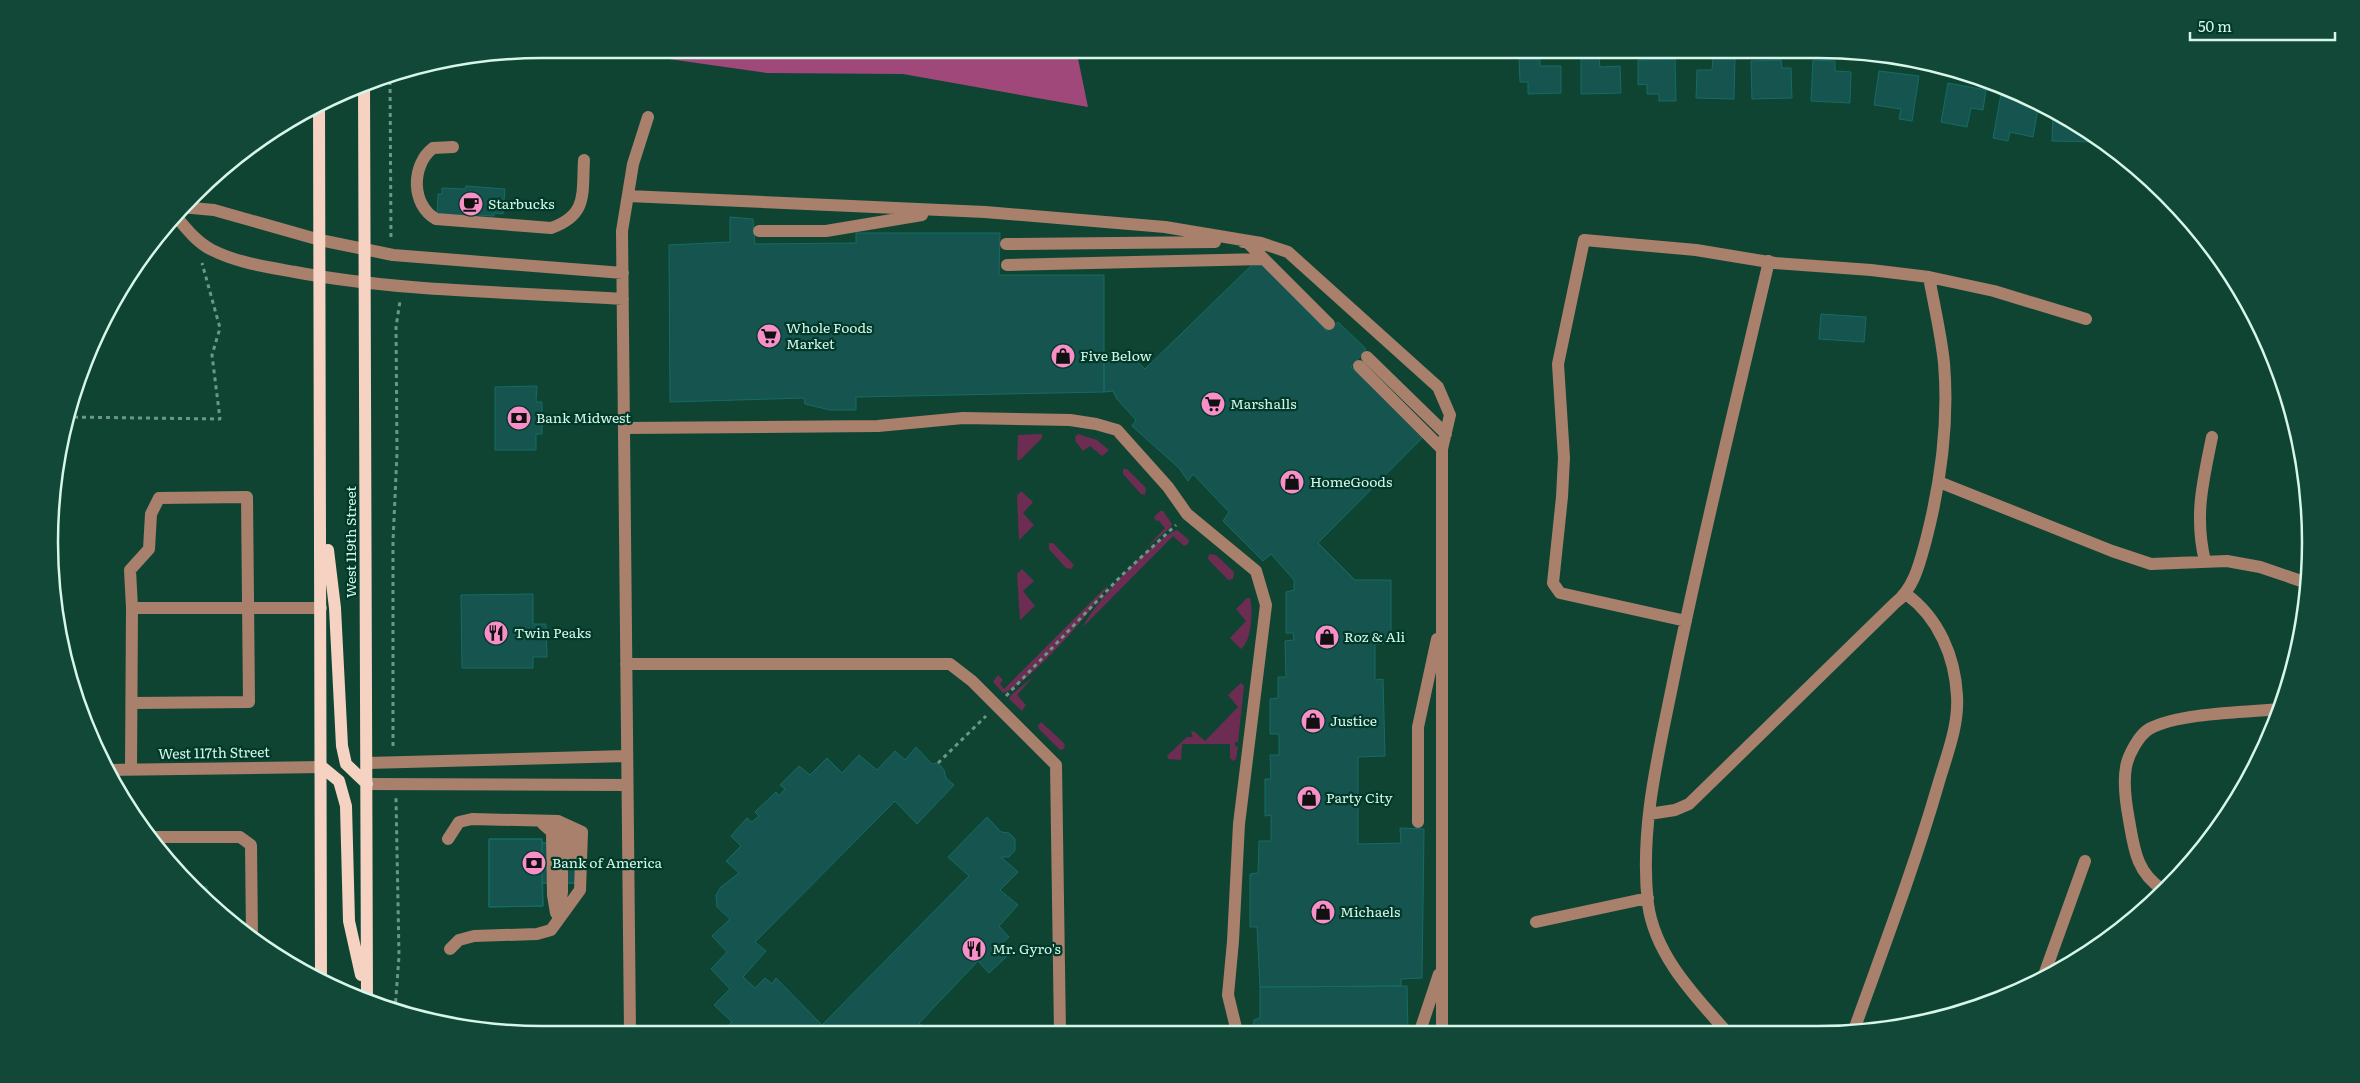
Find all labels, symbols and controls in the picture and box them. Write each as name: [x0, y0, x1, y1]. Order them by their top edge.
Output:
scale bar: [2190, 10, 2335, 42]
text: 50 m: [2198, 14, 2232, 37]
cafe icon: Starbucks: [458, 191, 484, 217]
place label: Starbucks: [488, 193, 555, 213]
place label: Whole Foods Market: [786, 317, 872, 353]
supermarket icon: Whole Foods Market: [756, 323, 782, 349]
shop icon: Five Below: [1050, 343, 1076, 369]
place label: Five Below: [1080, 345, 1152, 365]
supermarket icon: Marshalls: [1200, 391, 1226, 417]
place label: Marshalls: [1230, 393, 1297, 413]
bank icon: Bank Midwest: [506, 405, 532, 431]
place label: Bank Midwest: [536, 407, 631, 427]
shop icon: HomeGoods: [1279, 469, 1305, 495]
place label: HomeGoods: [1310, 471, 1392, 491]
street label: West 119th Street: [340, 486, 360, 598]
restaurant icon: Twin Peaks: [483, 620, 509, 646]
place label: Twin Peaks: [514, 622, 591, 642]
shop icon: Roz & Ali: [1314, 624, 1340, 650]
place label: Roz & Ali: [1344, 626, 1406, 646]
shop icon: Justice: [1300, 708, 1326, 734]
place label: Justice: [1330, 710, 1377, 730]
street label: West 117th Street: [158, 741, 270, 763]
shop icon: Party City: [1296, 785, 1322, 811]
place label: Party City: [1326, 787, 1394, 807]
bank icon: Bank of America: [521, 850, 547, 876]
place label: Bank of America: [552, 852, 663, 872]
shop icon: Michaels: [1310, 899, 1336, 925]
place label: Michaels: [1340, 901, 1400, 921]
restaurant icon: Mr. Gyro's: [961, 936, 987, 962]
place label: Mr. Gyro's: [992, 938, 1061, 958]

